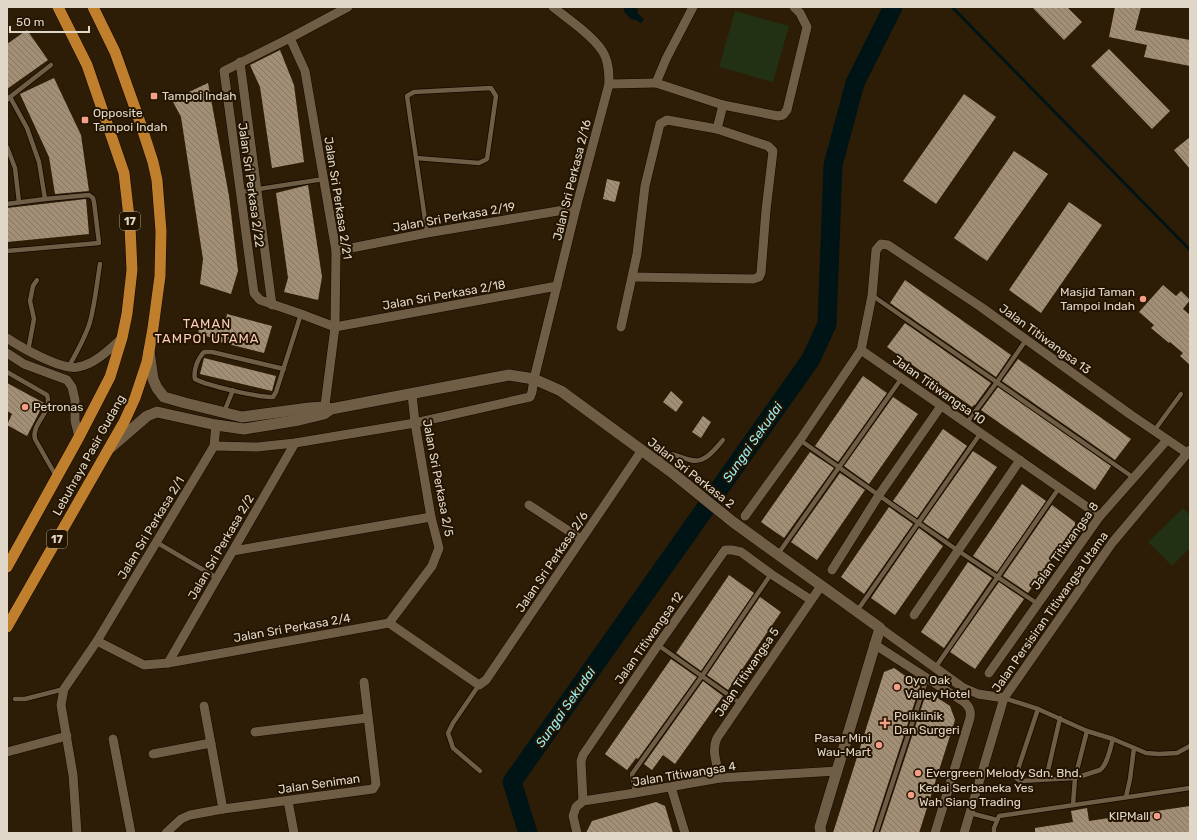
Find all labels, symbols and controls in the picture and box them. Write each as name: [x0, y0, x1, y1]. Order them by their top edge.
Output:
scale bar: [10, 8, 89, 34]
text: 50 m: [16, 15, 44, 29]
place label: Tampoi Indah: [162, 89, 237, 103]
marker: Tampoi Indah: [149, 91, 159, 101]
place label: Opposite Tampoi Indah: [93, 106, 168, 134]
marker: Opposite Tampoi Indah: [80, 115, 90, 125]
street label: Jalan Sri Perkasa 2/16: [550, 118, 594, 242]
street label: Jalan Sri Perkasa 2/22: [235, 122, 267, 248]
street label: Jalan Sri Perkasa 2/21: [321, 136, 355, 260]
street label: Jalan Sri Perkasa 2/19: [392, 199, 516, 235]
road number: 17: [120, 212, 140, 230]
street label: Jalan Sri Perkasa 2/18: [381, 277, 507, 313]
place label: Masjid Taman Tampoi Indah: [1060, 285, 1135, 313]
marker: Masjid Taman Tampoi Indah: [1138, 294, 1148, 304]
street label: Jalan Titiwangsa 13: [997, 301, 1093, 377]
district label: TAMAN TAMPOI UTAMA: [155, 316, 259, 346]
street label: Jalan Titiwangsa 10: [890, 353, 988, 427]
street label: Lebuhraya Pasir Gudang: [50, 392, 128, 518]
water label: Sungai Sekudai: [719, 399, 787, 486]
place label: Petronas: [33, 400, 83, 414]
marker: Petronas: [20, 402, 30, 412]
street label: Jalan Sri Perkasa 2/5: [420, 418, 456, 538]
street label: Jalan Sri Perkasa 2: [645, 435, 737, 511]
street label: Jalan Sri Perkasa 2/1: [115, 474, 187, 582]
street label: Jalan Sri Perkasa 2/2: [185, 492, 257, 602]
street label: Jalan Titiwangsa 8: [1029, 499, 1101, 593]
street label: Jalan Sri Perkasa 2/6: [513, 509, 591, 615]
street label: Jalan Persisiran Titiwangsa Utama: [989, 529, 1111, 695]
road number: 17: [47, 530, 67, 548]
street label: Jalan Titiwangsa 12: [612, 589, 686, 687]
street label: Jalan Sri Perkasa 2/4: [232, 611, 352, 645]
street label: Jalan Titiwangsa 5: [712, 625, 782, 719]
water label: Sungai Sekudai: [532, 664, 600, 751]
place label: Oyo Oak Valley Hotel: [905, 673, 970, 701]
marker: Oyo Oak Valley Hotel: [892, 682, 902, 692]
place label: Poliklinik Dan Surgeri: [894, 709, 960, 737]
marker: Poliklinik Dan Surgeri: [879, 717, 891, 729]
place label: Pasar Mini Wau-Mart: [814, 731, 871, 759]
marker: Pasar Mini Wau-Mart: [874, 740, 884, 750]
street label: Jalan Titiwangsa 4: [631, 759, 737, 789]
place label: Evergreen Melody Sdn. Bhd.: [926, 766, 1082, 780]
marker: Evergreen Melody Sdn. Bhd.: [913, 768, 923, 778]
street label: Jalan Seniman: [277, 771, 361, 797]
place label: Kedai Serbaneka Yes Wah Siang Trading: [919, 781, 1034, 809]
marker: Kedai Serbaneka Yes Wah Siang Trading: [906, 790, 916, 800]
place label: KIPMall: [1109, 809, 1149, 823]
marker: KIPMall: [1152, 811, 1162, 821]

